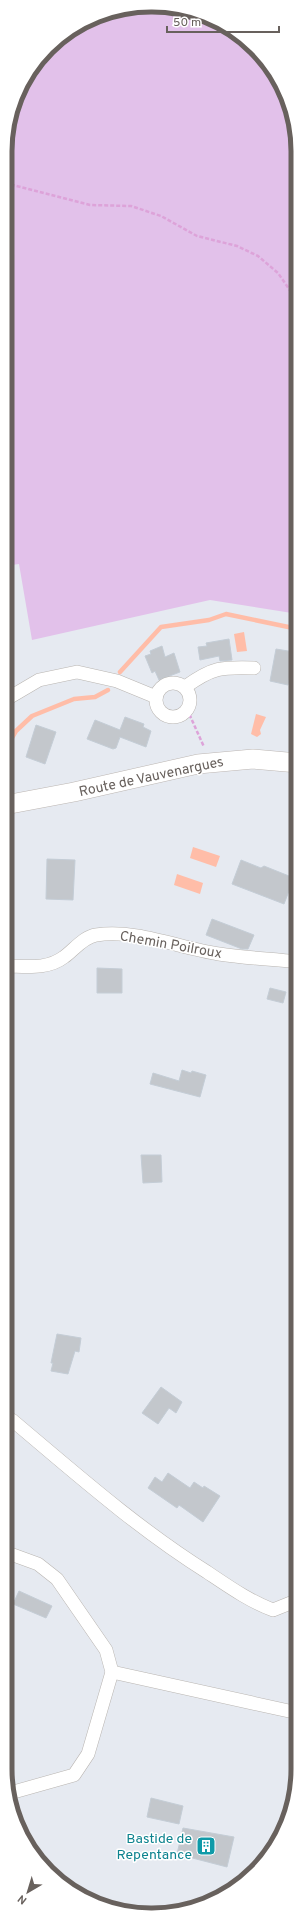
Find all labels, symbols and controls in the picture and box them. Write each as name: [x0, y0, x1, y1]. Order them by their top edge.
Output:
scale bar: [167, 8, 279, 34]
text: 50 m: [173, 15, 201, 31]
street label: Route de Vauvenargues: [77, 754, 225, 801]
street label: Chemin Poilroux: [118, 928, 223, 963]
place label: Bastide de Repentance: [116, 1831, 192, 1864]
building icon: Bastide de Repentance: [195, 1835, 217, 1857]
north arrow: [8, 1872, 48, 1912]
text: N: [15, 1891, 30, 1907]

